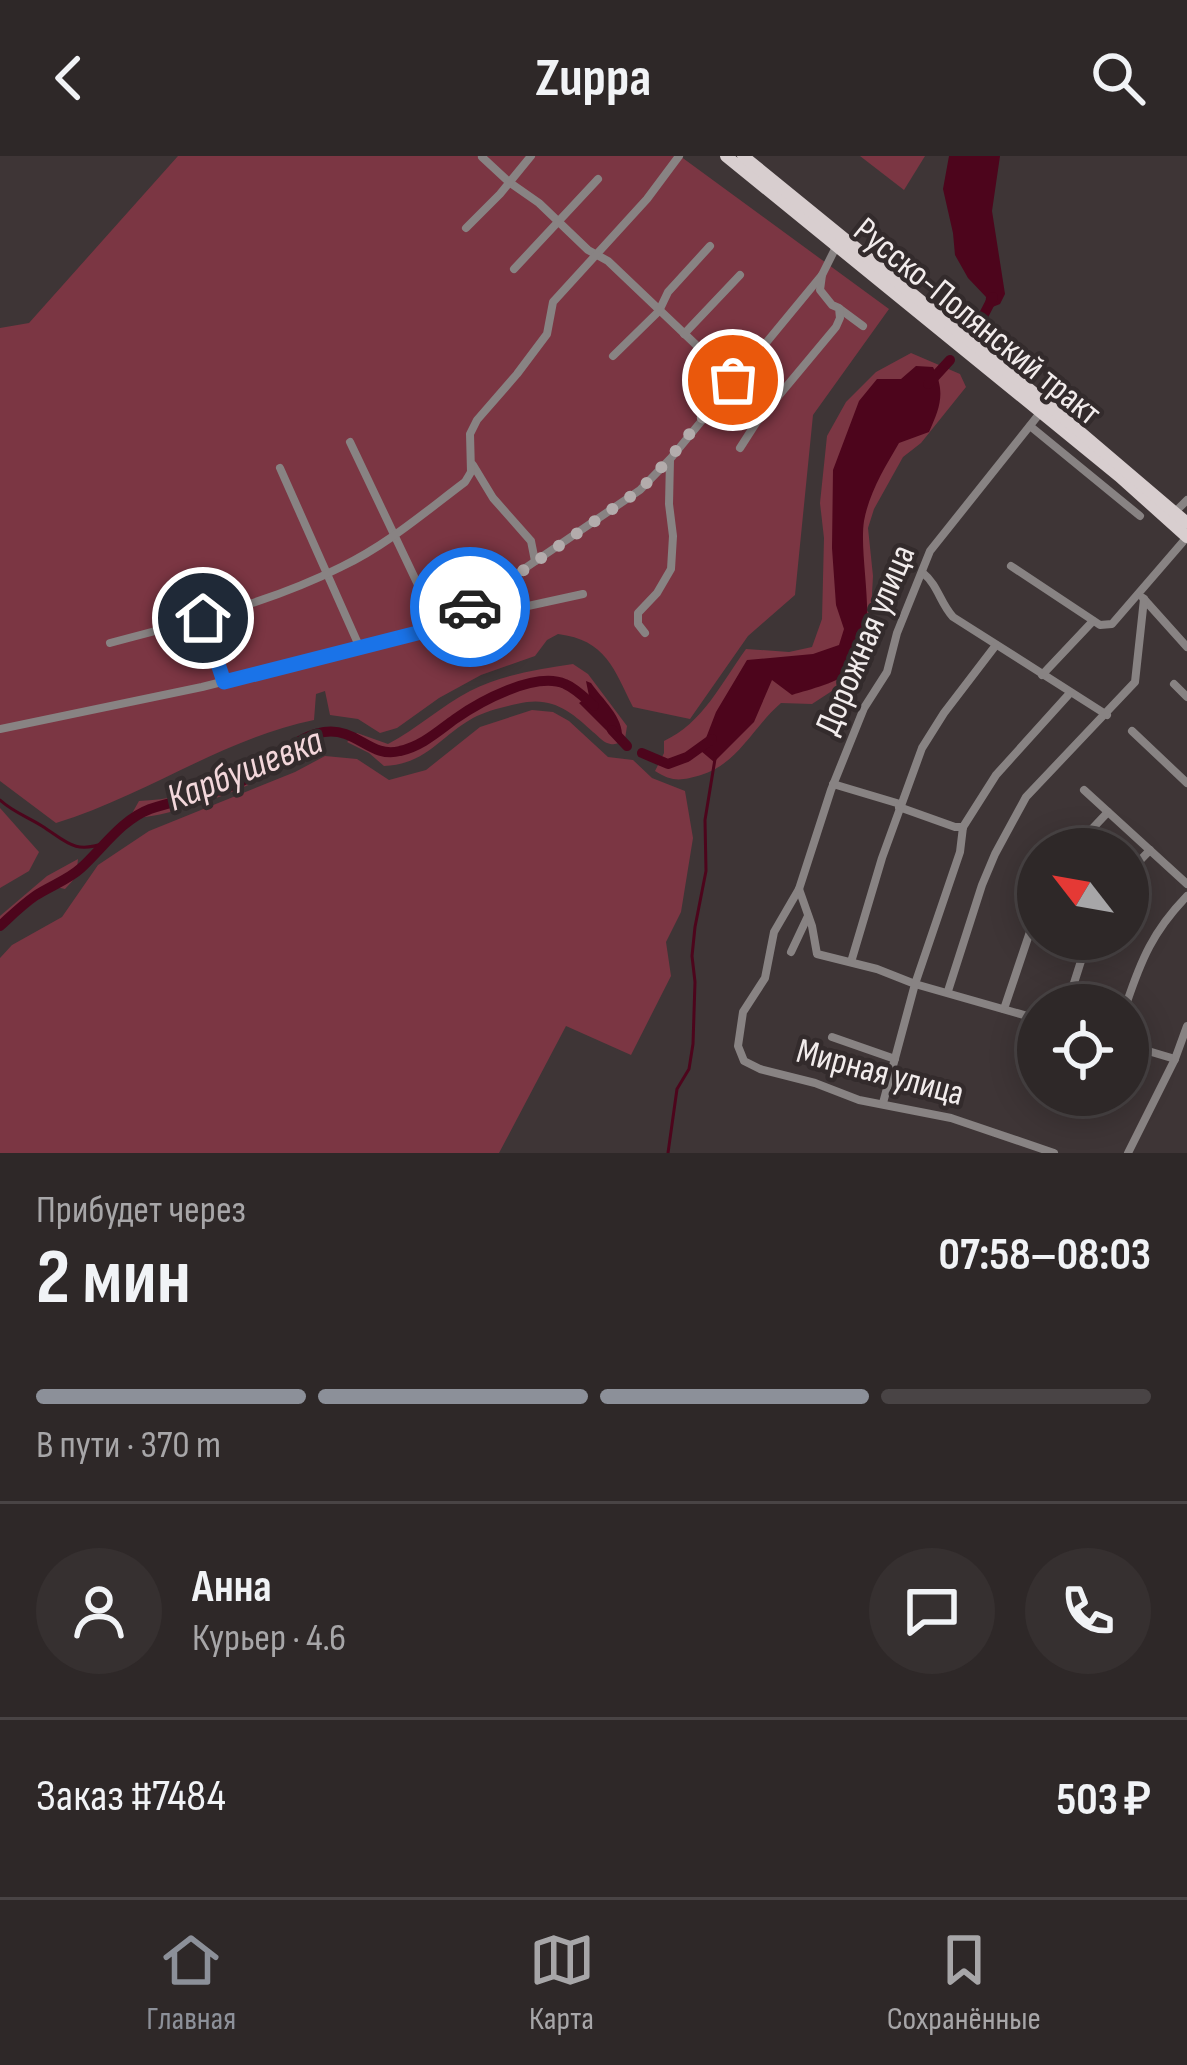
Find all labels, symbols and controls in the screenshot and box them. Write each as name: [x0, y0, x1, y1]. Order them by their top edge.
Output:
icon: back: [36, 45, 102, 111]
icon: search: [1085, 45, 1151, 111]
text: Zuppa: [536, 46, 651, 111]
street label: Русско-Полянский тракт: [845, 209, 1109, 435]
pin: [682, 329, 784, 431]
icon: bag: [700, 347, 766, 413]
street label: Дорожная улица: [807, 539, 925, 741]
courier: [410, 547, 530, 667]
pin: [152, 567, 254, 669]
icon: car: [437, 574, 503, 640]
icon: home: [170, 585, 236, 651]
water label: Карбушевка: [160, 717, 330, 822]
north arrow: [1017, 828, 1149, 960]
map controls: [1017, 828, 1149, 1116]
button: locate: [1017, 984, 1149, 1116]
street label: Мирная улица: [792, 1030, 968, 1116]
text: Прибудет через: [36, 1187, 246, 1234]
text: 07:58–08:03: [939, 1228, 1151, 1283]
text: 2 мин: [36, 1232, 191, 1325]
text: В пути · 370 m: [36, 1422, 221, 1469]
button: person: [36, 1548, 162, 1674]
button: chat: [869, 1548, 995, 1674]
button: phone: [1025, 1548, 1151, 1674]
text: Анна: [192, 1560, 272, 1615]
text: Курьер · 4.6: [192, 1615, 346, 1662]
text: Заказ #7484: [36, 1769, 226, 1824]
text: 503 ₽: [1056, 1773, 1151, 1828]
tab: Главная: [146, 1927, 236, 2039]
tab: Карта: [529, 1927, 595, 2039]
tab: Сохранённые: [887, 1927, 1041, 2039]

